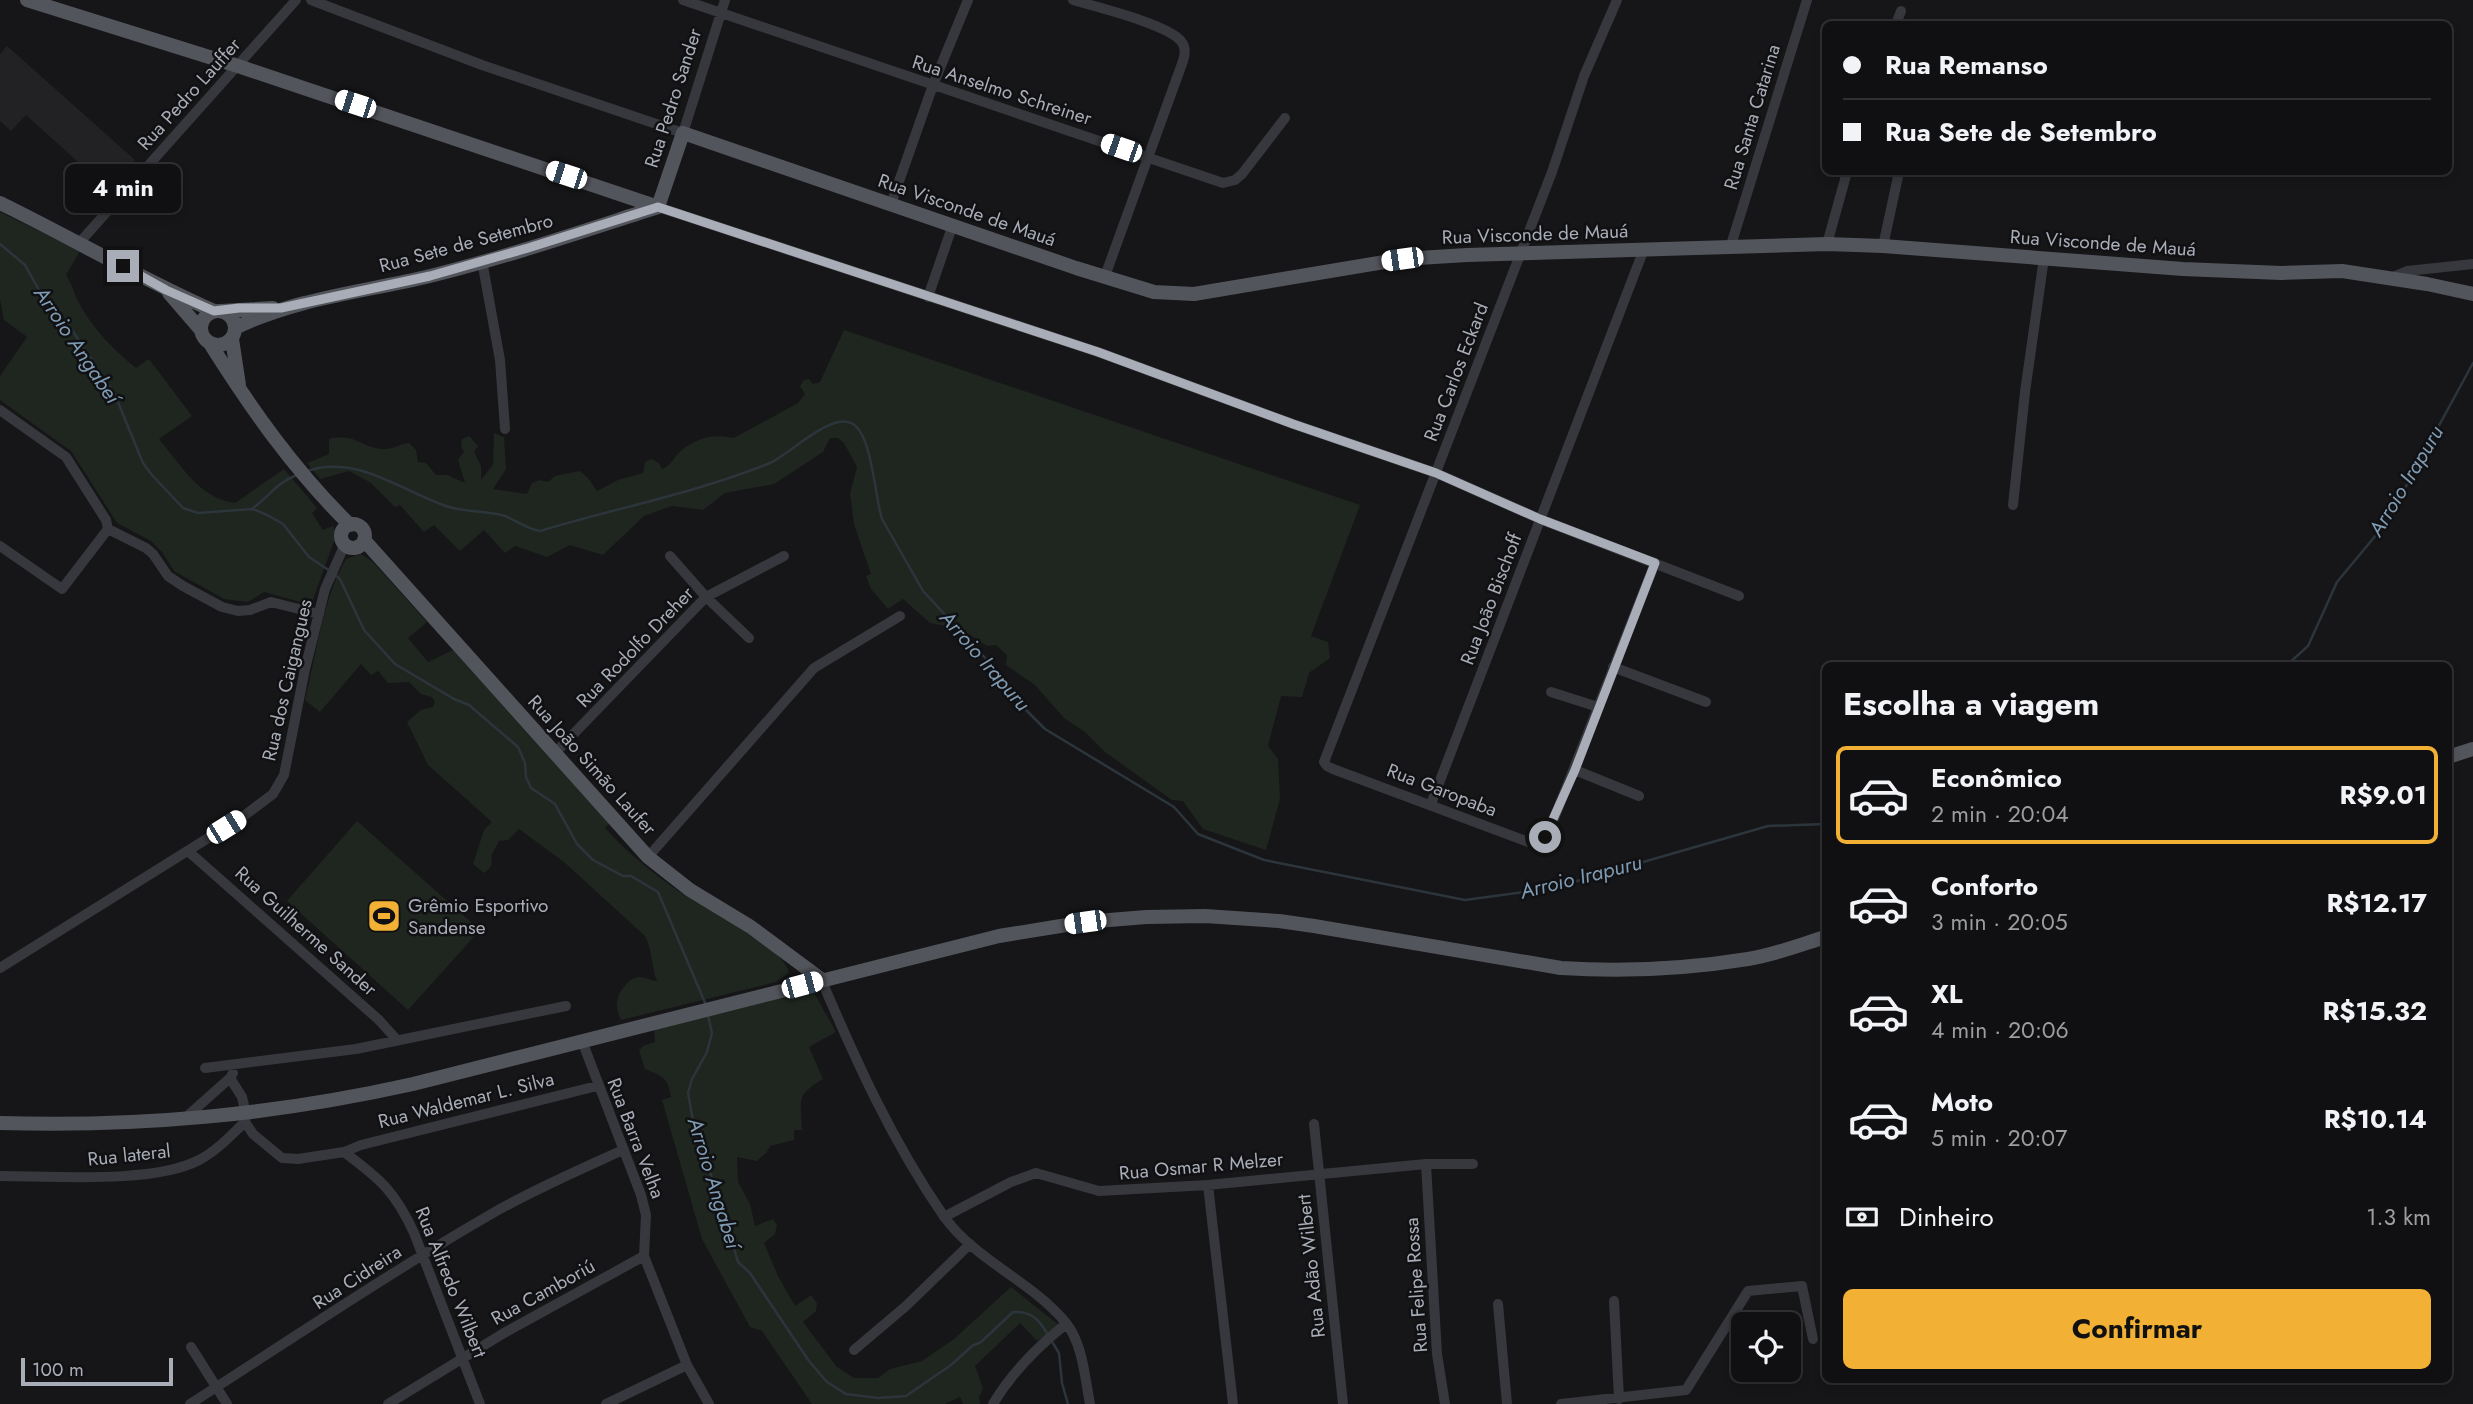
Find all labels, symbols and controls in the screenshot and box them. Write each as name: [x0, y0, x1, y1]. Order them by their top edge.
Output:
street label: Rua Pedro Sander: [638, 24, 708, 171]
street label: Rua Pedro Lauffer: [131, 31, 247, 156]
street label: Rua Santa Catarina: [1717, 41, 1787, 193]
text: Rua Remanso: [1885, 46, 2048, 84]
street label: Rua Anselmo Schreiner: [909, 48, 1096, 132]
car: [332, 88, 379, 120]
text: Rua Sete de Setembro: [1885, 113, 2157, 151]
car: [1098, 131, 1145, 165]
car: [543, 159, 590, 191]
callout: 4 min: [65, 164, 181, 214]
street label: Rua Visconde de Mauá: [874, 167, 1060, 253]
text: 4 min: [92, 171, 154, 205]
street label: Rua Sete de Setembro: [376, 207, 556, 279]
street label: Rua Visconde de Mauá: [1441, 217, 1629, 251]
street label: Rua Visconde de Mauá: [2009, 223, 2197, 263]
car: [1380, 246, 1425, 272]
route end: [107, 250, 139, 282]
water label: Arroio Angabeí: [26, 280, 129, 412]
street label: Rua Carlos Eckard: [1417, 299, 1495, 445]
water label: Arroio Irapuru: [2361, 420, 2451, 543]
street label: Rua João Bischoff: [1453, 529, 1529, 669]
street label: Rua Rodolfo Dreher: [570, 580, 700, 713]
street label: Rua dos Caigangues: [255, 596, 319, 764]
water label: Arroio Irapuru: [932, 603, 1037, 718]
text: Escolha a viagem: [1843, 681, 2099, 727]
street label: Rua João Simão Laufer: [522, 689, 663, 841]
street label: Rua Garopaba: [1383, 757, 1501, 823]
text: Econômico: [1931, 759, 2062, 797]
icon: car: [1847, 764, 1910, 827]
text: R$9.01: [2340, 776, 2427, 814]
text: 2 min · 20:04: [1931, 797, 2069, 831]
car: [203, 807, 250, 847]
route start: [1529, 821, 1561, 853]
water label: Arroio Irapuru: [1516, 847, 1645, 907]
street label: Rua Guilherme Sander: [229, 860, 383, 1002]
text: Conforto: [1931, 867, 2038, 905]
icon: car: [1847, 872, 1910, 935]
text: R$12.17: [2326, 884, 2427, 922]
place label: Grêmio Esportivo Sandense: [408, 892, 548, 941]
sports icon: Grêmio Esportivo Sandense: [365, 897, 403, 935]
text: 3 min · 20:05: [1931, 905, 2068, 939]
car: [1063, 909, 1108, 935]
car: [779, 969, 826, 1001]
text: XL: [1931, 975, 1963, 1013]
icon: car: [1847, 980, 1910, 1043]
text: R$15.32: [2322, 992, 2427, 1030]
text: 4 min · 20:06: [1931, 1013, 2069, 1047]
street label: Rua Waldemar L. Silva: [375, 1065, 557, 1135]
street label: Rua Barra Velha: [601, 1074, 671, 1202]
text: Moto: [1931, 1083, 1993, 1121]
icon: car: [1847, 1088, 1910, 1151]
text: R$10.14: [2324, 1100, 2427, 1138]
water label: Arroio Angabeí: [680, 1113, 749, 1255]
text: 5 min · 20:07: [1931, 1121, 2067, 1155]
street label: Rua lateral: [86, 1137, 172, 1173]
street label: Rua Osmar R Melzer: [1118, 1145, 1285, 1187]
street label: Rua Adão Wilbert: [1290, 1193, 1332, 1339]
icon: cash: [1843, 1198, 1881, 1236]
text: Dinheiro: [1899, 1198, 1994, 1236]
text: 1.3 km: [2366, 1200, 2431, 1234]
street label: Rua Alfredo Wilbert: [408, 1203, 494, 1362]
street label: Rua Felipe Rossa: [1398, 1217, 1434, 1353]
street label: Rua Cidreira: [307, 1238, 407, 1316]
street label: Rua Camboriú: [486, 1252, 600, 1332]
button: Confirmar: [1843, 1289, 2431, 1369]
map controls: [1731, 1312, 1801, 1382]
button: locate: [1731, 1312, 1801, 1382]
scale bar: [21, 1355, 173, 1387]
text: 100 m: [32, 1356, 84, 1383]

